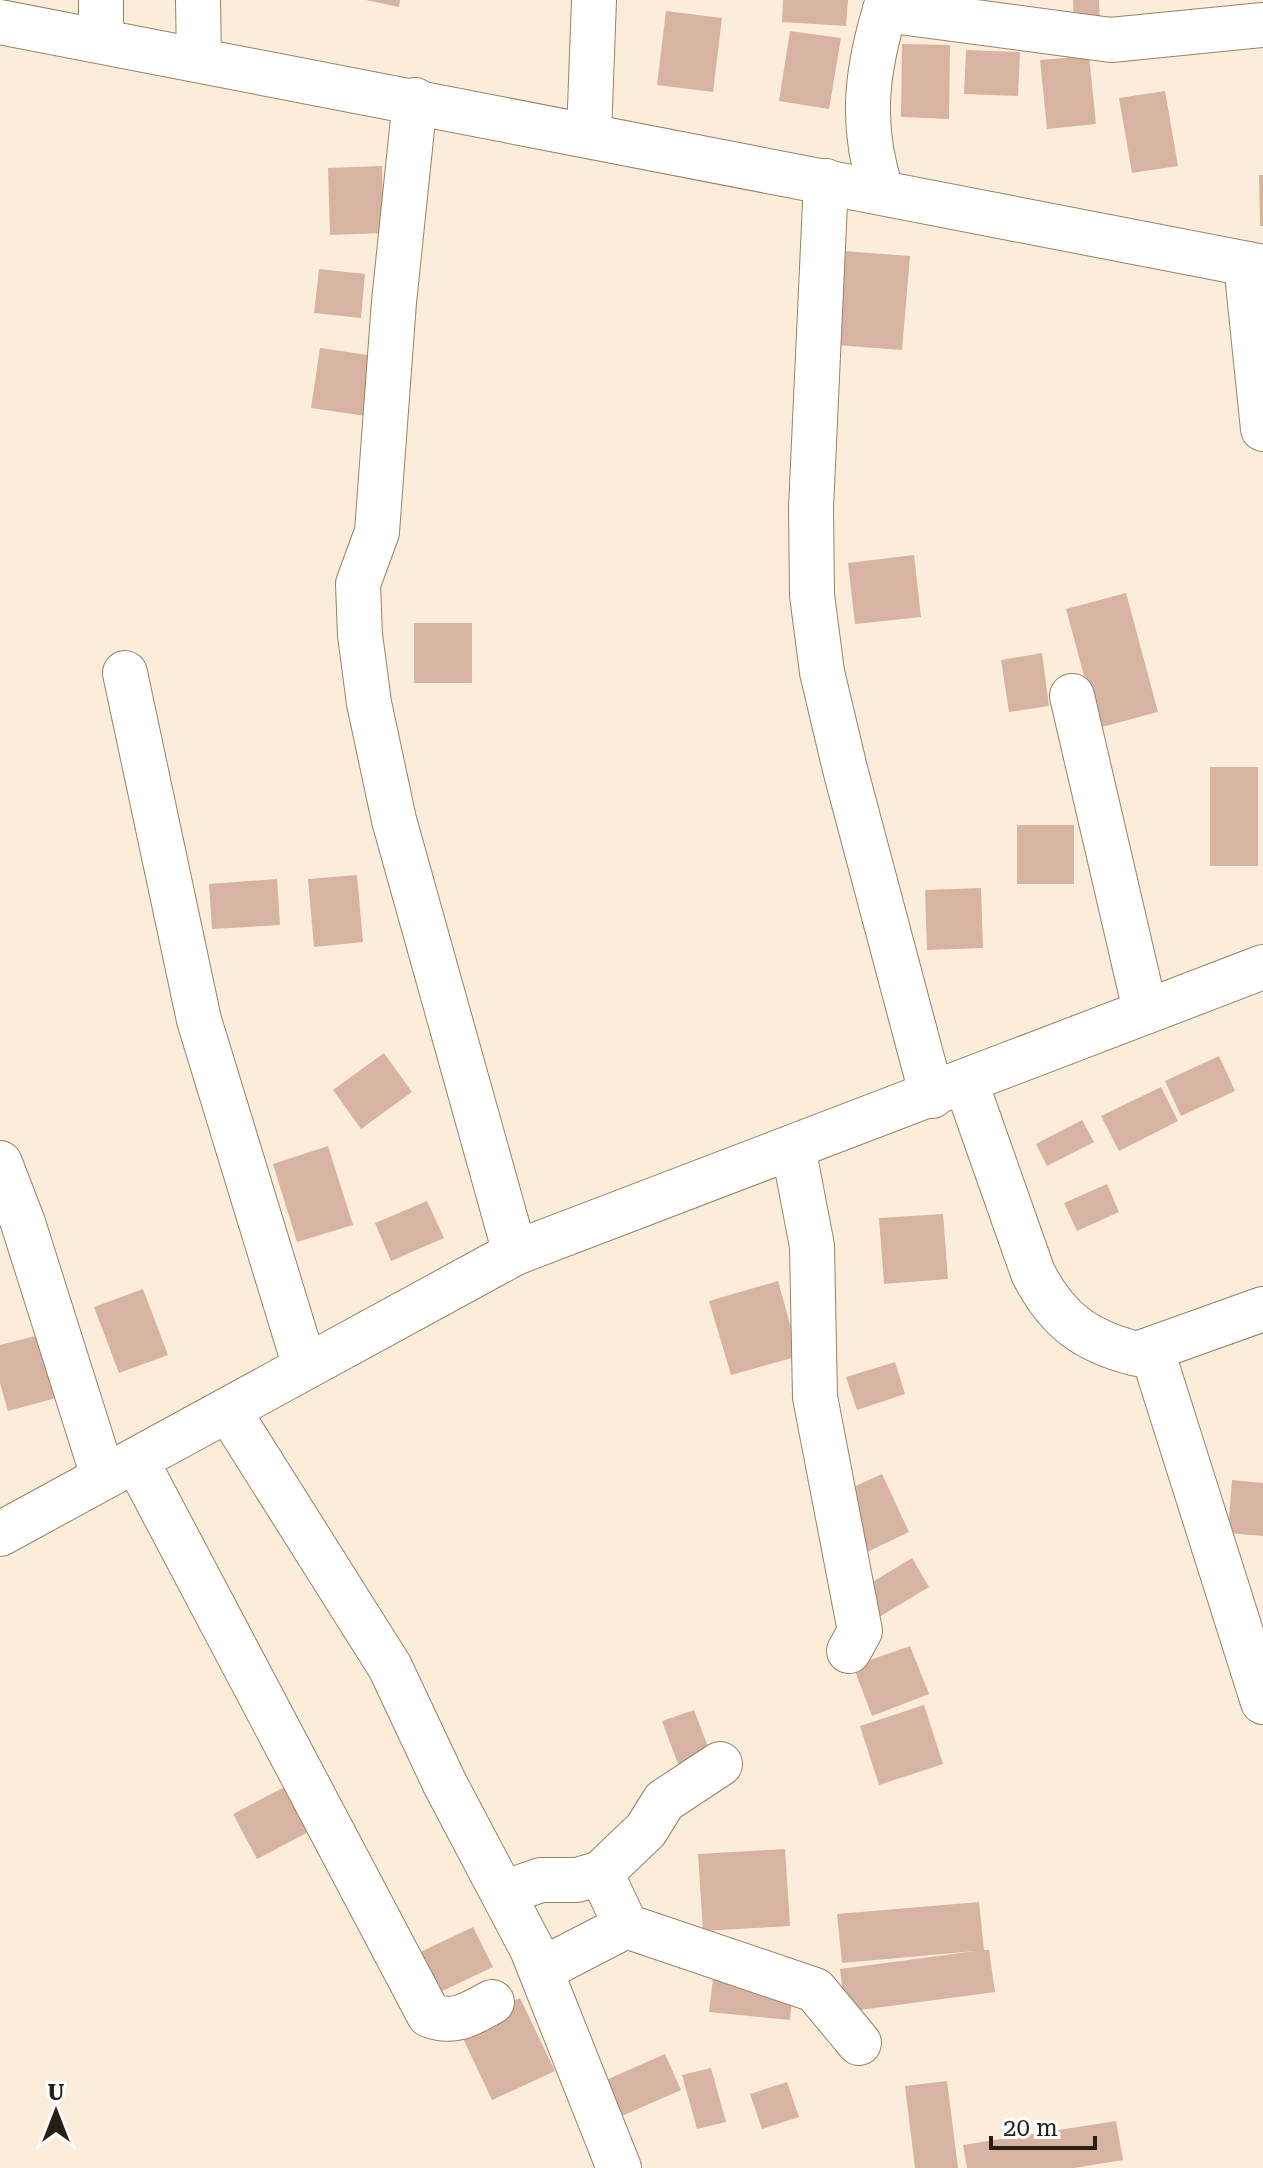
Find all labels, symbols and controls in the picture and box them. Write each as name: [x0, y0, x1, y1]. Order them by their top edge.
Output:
north arrow: [16, 2072, 96, 2152]
text: U: [48, 2080, 65, 2105]
scale bar: [991, 2100, 1095, 2150]
text: 20 m: [1003, 2114, 1058, 2142]

